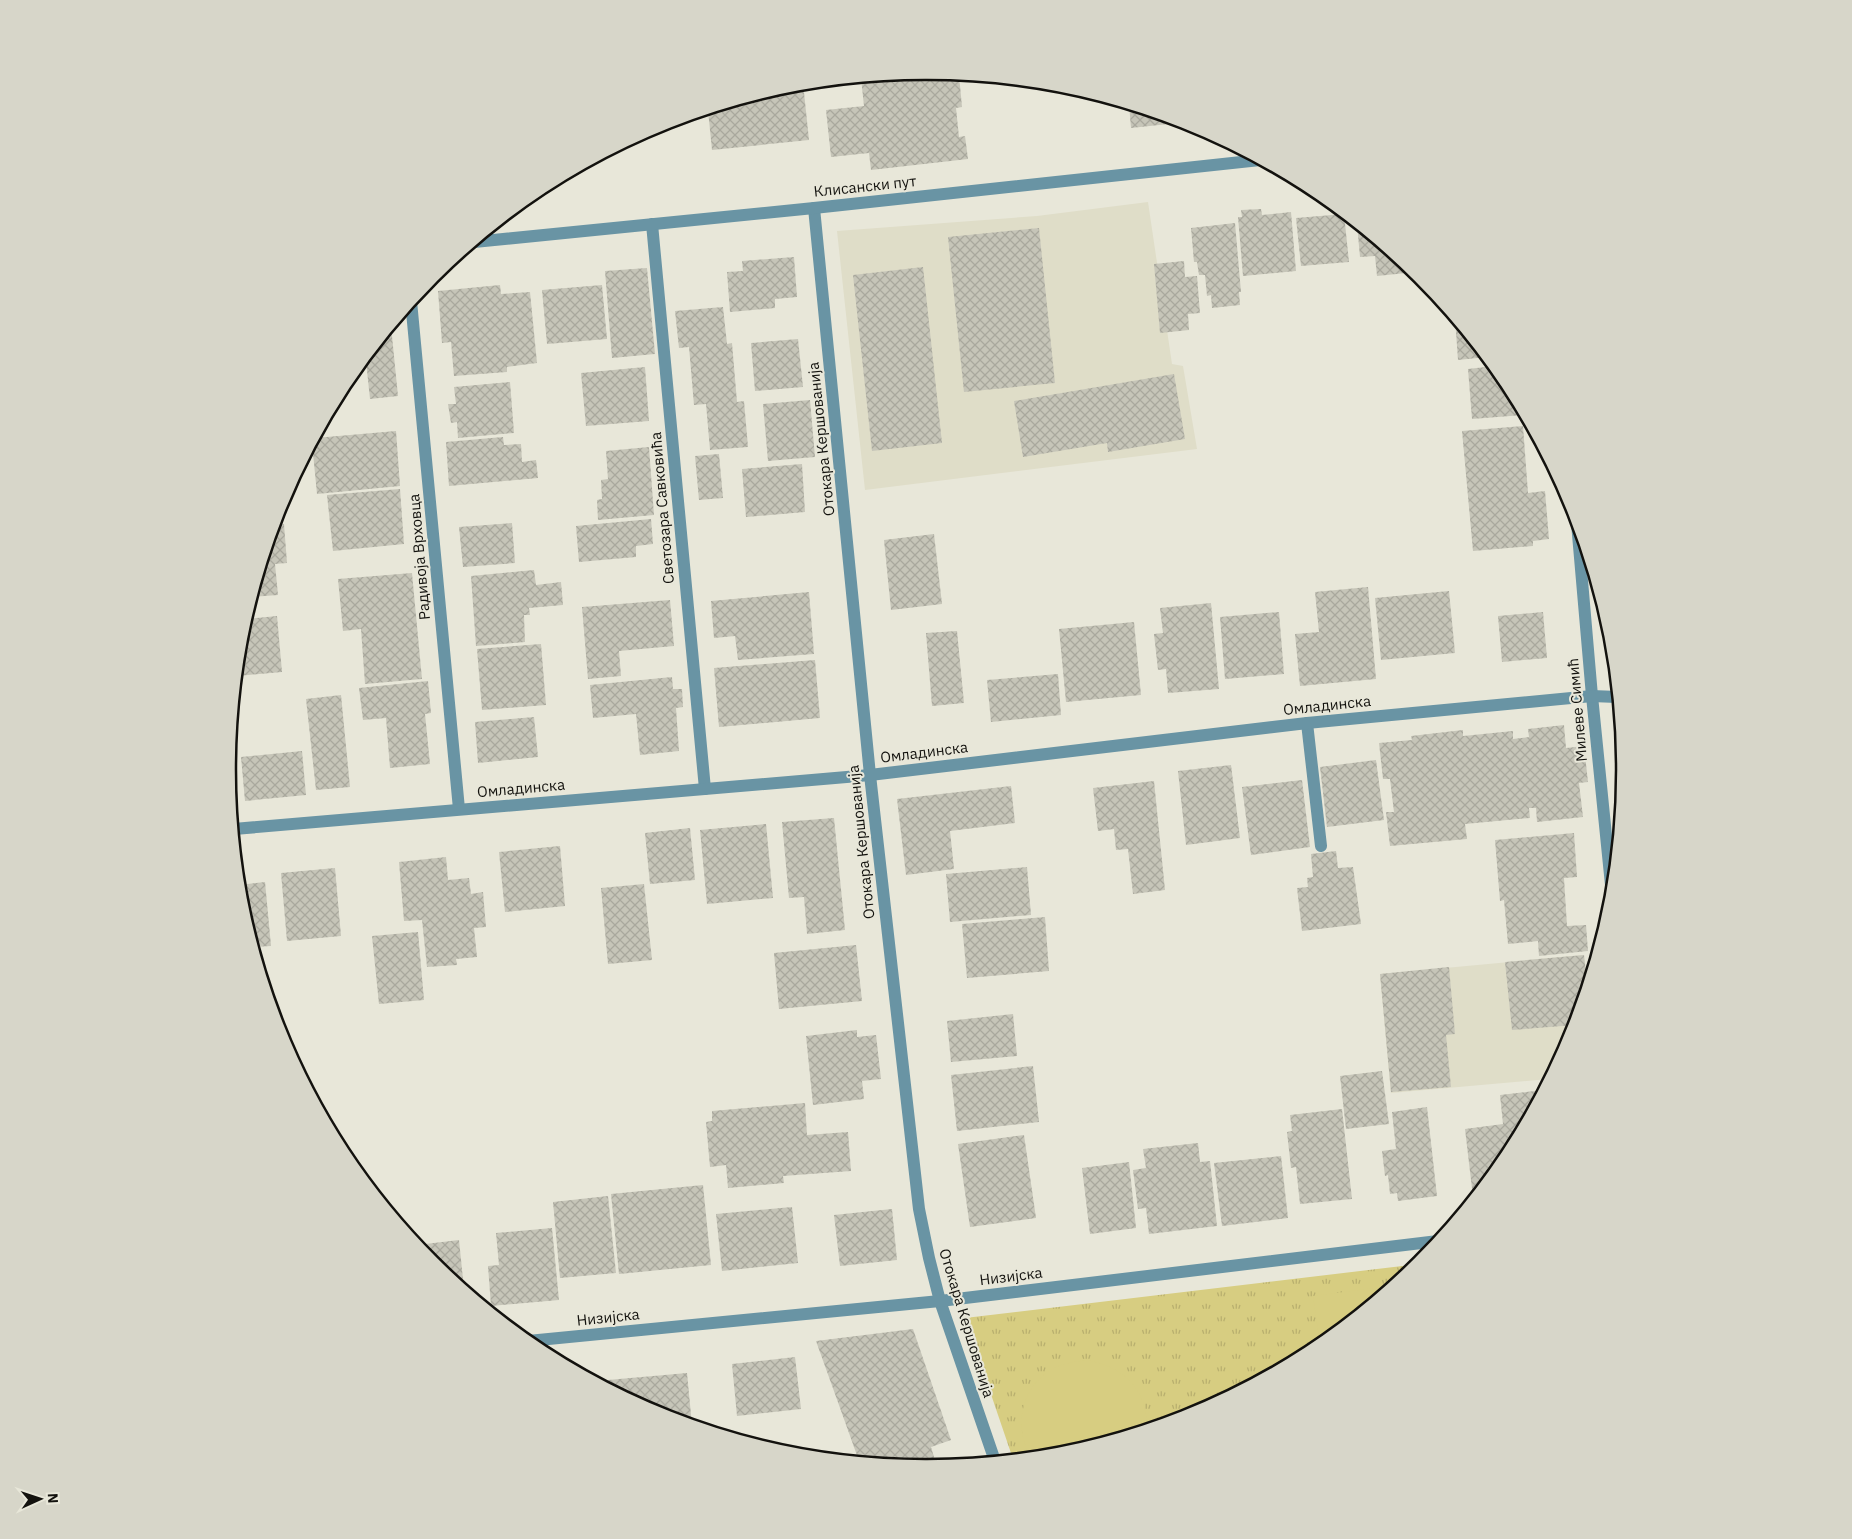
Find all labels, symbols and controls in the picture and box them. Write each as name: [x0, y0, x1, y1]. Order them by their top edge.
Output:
street label: Клисански пут: [813, 171, 917, 201]
street label: Отокара Кершованија: [803, 361, 839, 517]
street label: Светозара Савковића: [646, 431, 678, 585]
street label: Радивоја Врховца: [404, 493, 434, 621]
street label: Милеве Симић: [1563, 657, 1591, 763]
street label: Омладинска: [1282, 691, 1372, 719]
street label: Омладинска: [879, 737, 969, 767]
street label: Отокара Кершованија: [843, 764, 879, 920]
street label: Омладинска: [476, 775, 566, 801]
street label: Отокара Кершованија: [935, 1246, 999, 1400]
street label: Низијска: [978, 1263, 1044, 1289]
street label: Низијска: [576, 1304, 640, 1330]
north arrow: [15, 1474, 65, 1524]
text: N: [44, 1493, 62, 1504]

